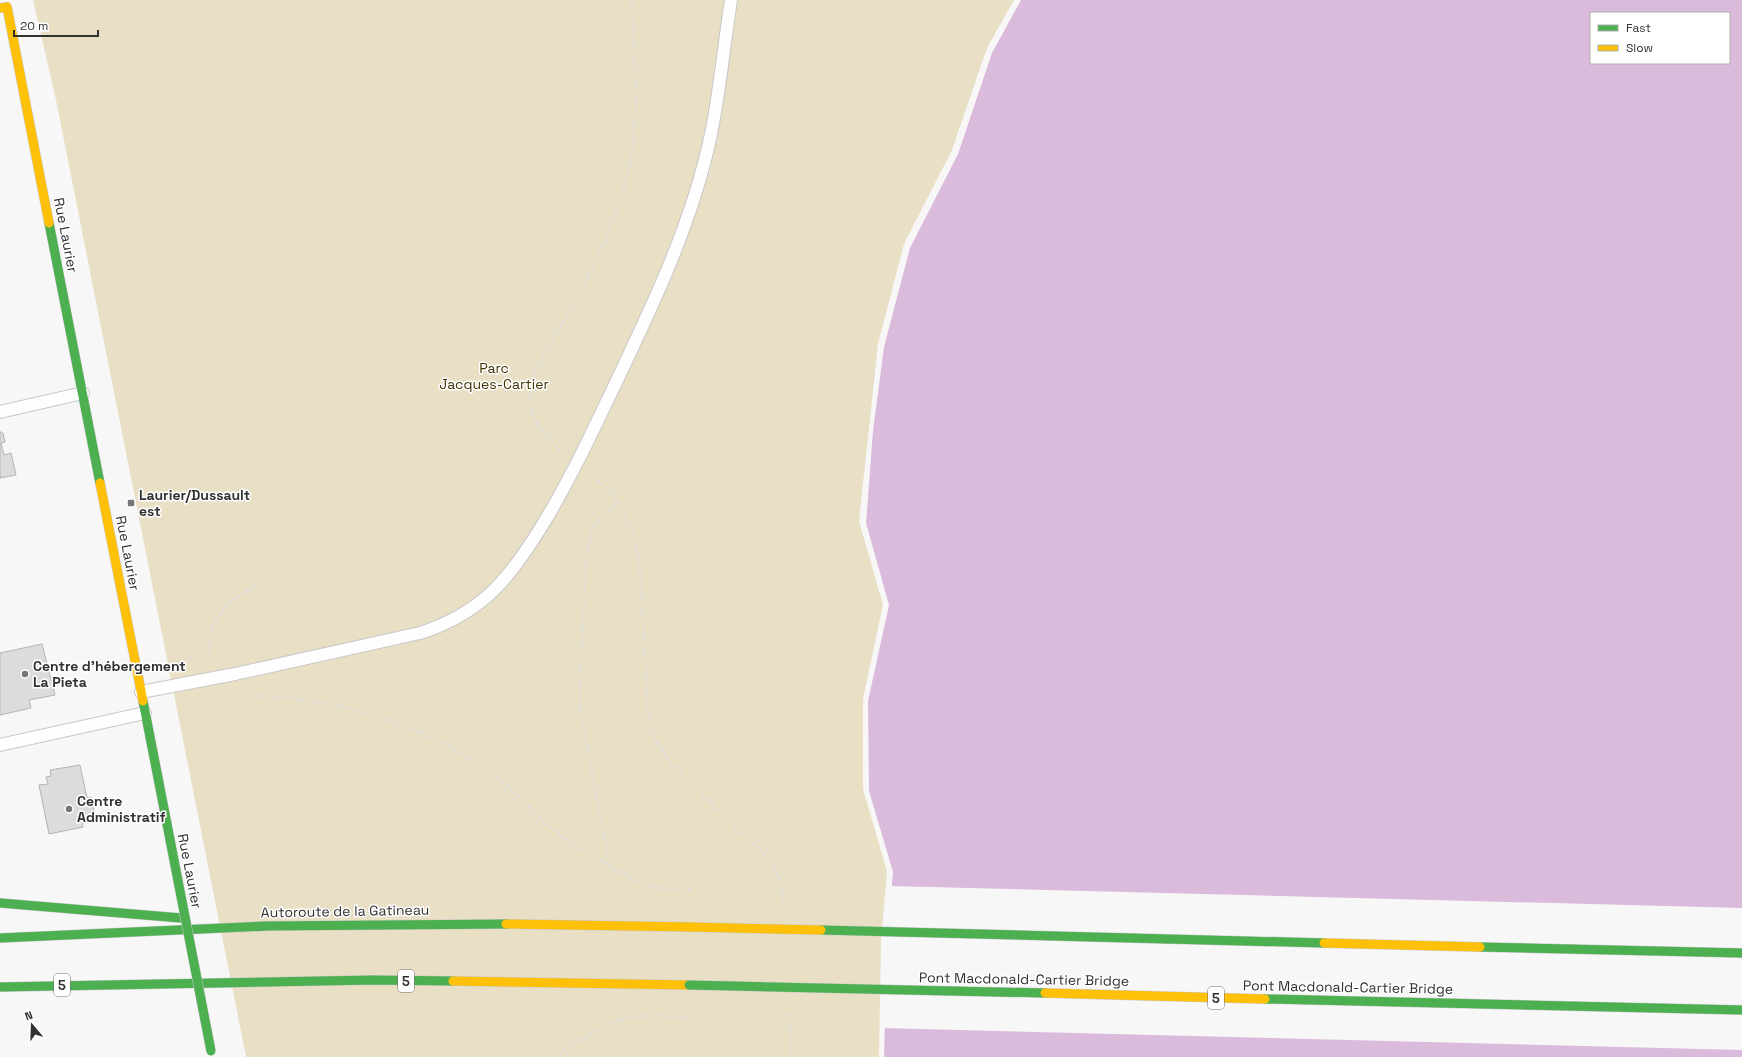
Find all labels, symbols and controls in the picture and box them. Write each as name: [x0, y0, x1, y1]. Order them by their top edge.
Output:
scale bar: [14, 12, 98, 38]
legend: [1590, 12, 1730, 64]
text: 20 m: [20, 18, 48, 34]
text: Fast: [1626, 20, 1651, 36]
text: Slow: [1626, 40, 1653, 56]
street label: Rue Laurier: [50, 196, 82, 274]
park label: Parc Jacques-Cartier: [439, 359, 549, 393]
place label: Laurier/Dussault est: [139, 486, 250, 520]
marker: Laurier/Dussault est: [126, 498, 136, 508]
street label: Rue Laurier: [112, 514, 144, 592]
place label: Centre d'hébergement La Pieta: [33, 657, 186, 691]
marker: Centre d'hébergement La Pieta: [20, 669, 30, 679]
place label: Centre Administratif: [77, 792, 166, 826]
marker: Centre Administratif: [64, 804, 74, 814]
street label: Rue Laurier: [174, 832, 206, 910]
street label: Autoroute de la Gatineau: [261, 901, 429, 921]
street label: Pont Macdonald-Cartier Bridge: [919, 968, 1129, 990]
road number: 5: [398, 970, 414, 992]
road number: 5: [54, 974, 70, 996]
street label: Pont Macdonald-Cartier Bridge: [1243, 976, 1453, 998]
road number: 5: [1208, 987, 1224, 1009]
north arrow: [12, 1005, 52, 1045]
text: N: [23, 1008, 35, 1023]

